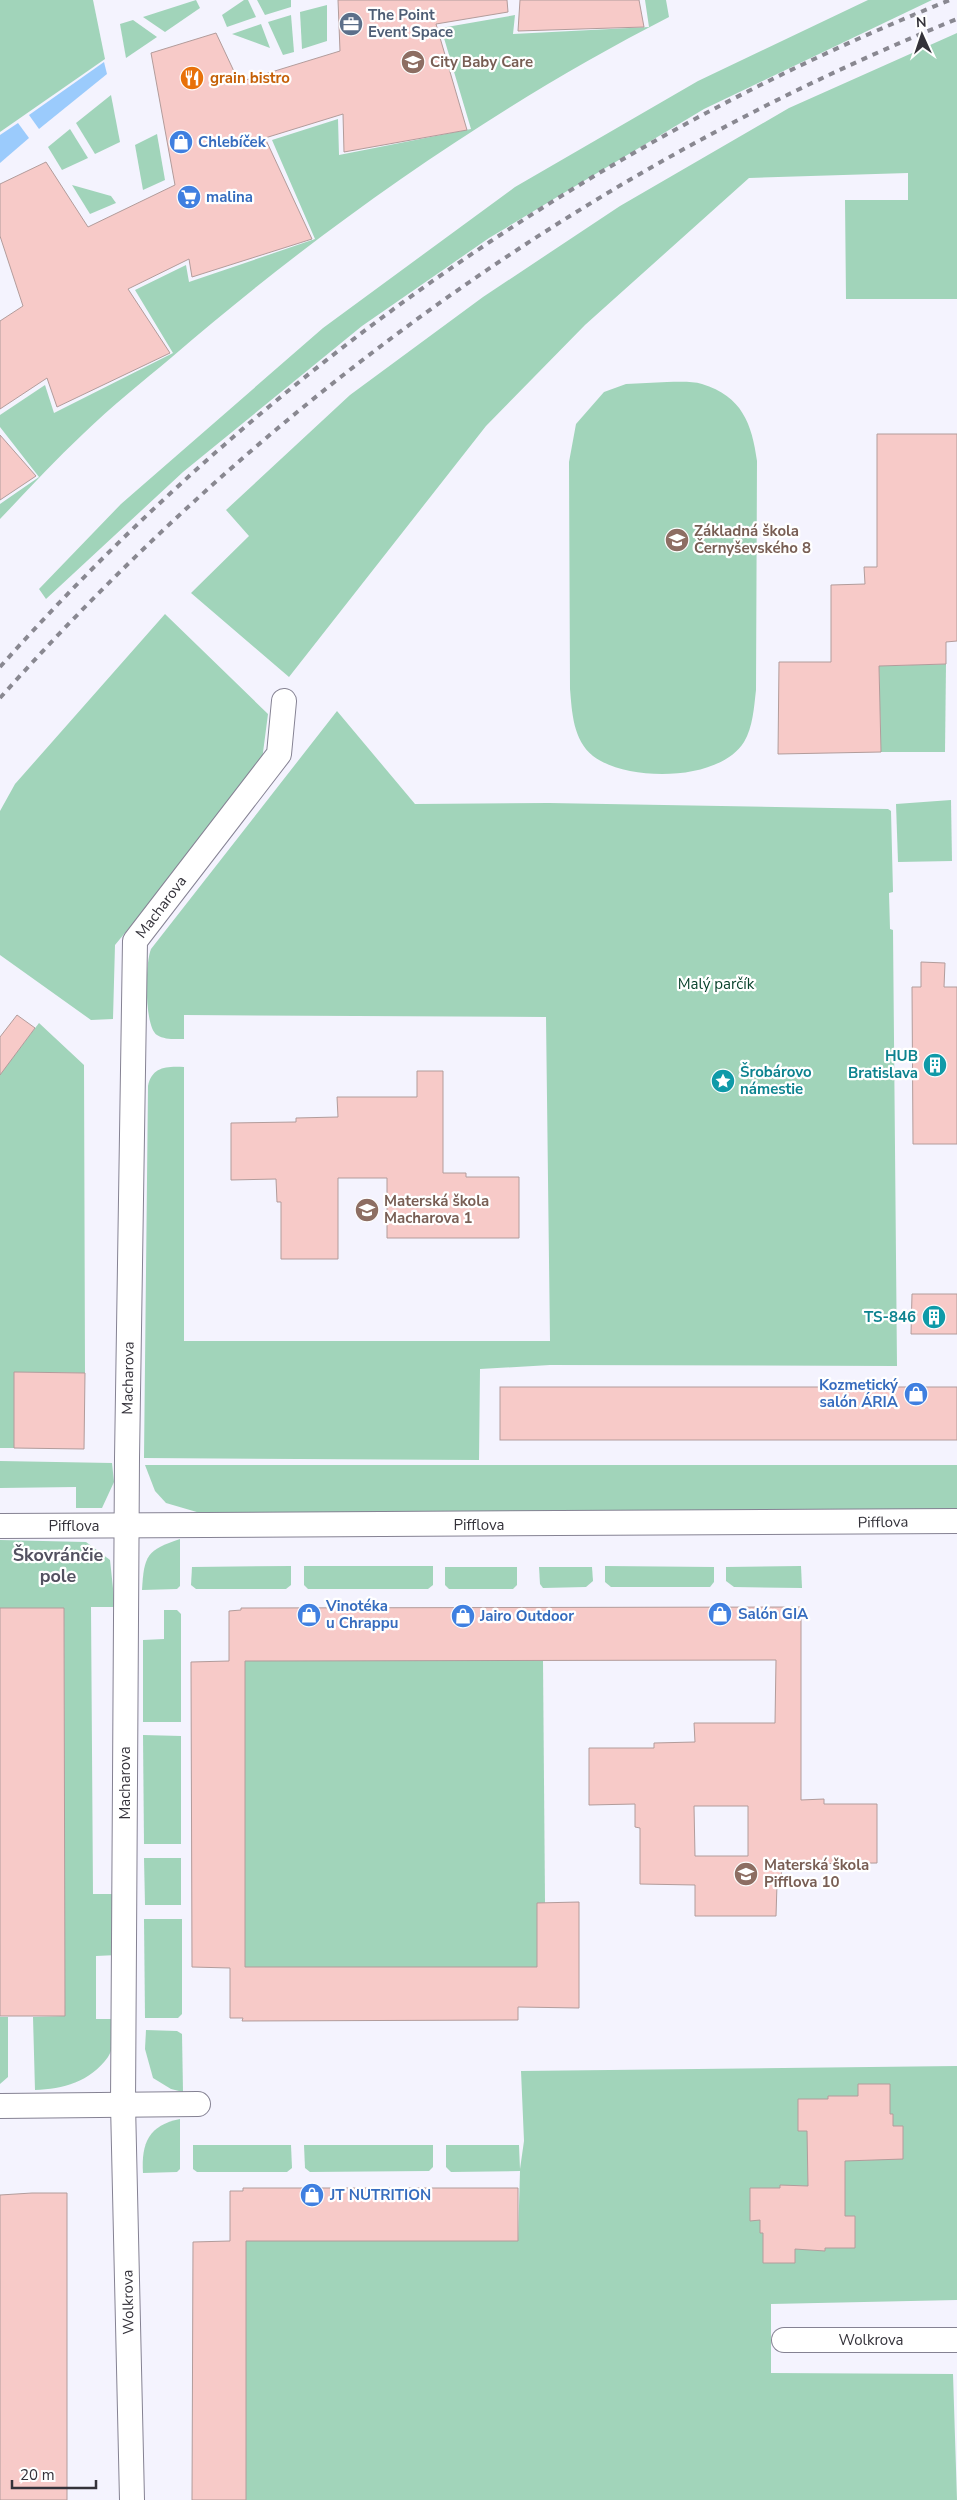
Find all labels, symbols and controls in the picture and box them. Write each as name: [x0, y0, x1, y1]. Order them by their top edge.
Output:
place label: The Point Event Space: [368, 5, 453, 42]
north arrow: [897, 10, 947, 60]
office icon: The Point Event Space: [338, 11, 364, 37]
text: N: [916, 13, 927, 32]
school or university icon: City Baby Care: [400, 49, 426, 75]
place label: City Baby Care: [430, 52, 533, 72]
restaurant icon: grain bistro: [179, 65, 205, 91]
place label: grain bistro: [210, 68, 290, 88]
shop icon: Chlebíček: [168, 129, 194, 155]
place label: Chlebíček: [198, 132, 267, 152]
supermarket icon: malina: [176, 184, 202, 210]
place label: malina: [206, 187, 253, 207]
place label: Základná škola Černyševského 8: [694, 521, 811, 558]
school or university icon: Základná škola Černyševského 8: [664, 527, 690, 553]
street label: Macharova: [131, 872, 191, 942]
park label: Malý parčík: [678, 974, 755, 994]
place label: HUB Bratislava: [848, 1046, 918, 1083]
building icon: HUB Bratislava: [922, 1052, 948, 1078]
place label: Šrobárovo námestie: [740, 1062, 812, 1099]
place icon: Šrobárovo námestie: [710, 1068, 736, 1094]
place label: Materská škola Macharova 1: [384, 1191, 489, 1228]
school or university icon: Materská škola Macharova 1: [354, 1197, 380, 1223]
building icon: TS-846: [921, 1304, 947, 1330]
place label: TS-846: [864, 1307, 916, 1327]
street label: Macharova: [117, 1341, 139, 1415]
place label: Kozmetický salón ÁRIA: [819, 1375, 899, 1412]
shop icon: Kozmetický salón ÁRIA: [903, 1381, 929, 1407]
street label: Pifflova: [857, 1512, 909, 1532]
street label: Pifflova: [454, 1515, 504, 1535]
street label: Pifflova: [49, 1516, 99, 1536]
district label: Škovránčie pole: [13, 1543, 104, 1588]
place label: Vinotéka u Chrappu: [325, 1596, 398, 1633]
shop icon: Salón GIA: [707, 1601, 733, 1627]
shop icon: Vinotéka u Chrappu: [296, 1602, 322, 1628]
shop icon: Jairo Outdoor: [450, 1603, 476, 1629]
place label: Salón GIA: [738, 1604, 809, 1624]
place label: Jairo Outdoor: [479, 1606, 574, 1626]
street label: Macharova: [115, 1746, 135, 1820]
place label: Materská škola Pifflova 10: [764, 1855, 869, 1892]
school or university icon: Materská škola Pifflova 10: [733, 1861, 759, 1887]
shop icon: JT NUTRITION: [299, 2182, 325, 2208]
place label: JT NUTRITION: [329, 2185, 431, 2205]
street label: Wolkrova: [117, 2269, 139, 2335]
street label: Wolkrova: [839, 2330, 903, 2350]
scale bar: [12, 2458, 96, 2490]
text: 20 m: [20, 2465, 55, 2485]

